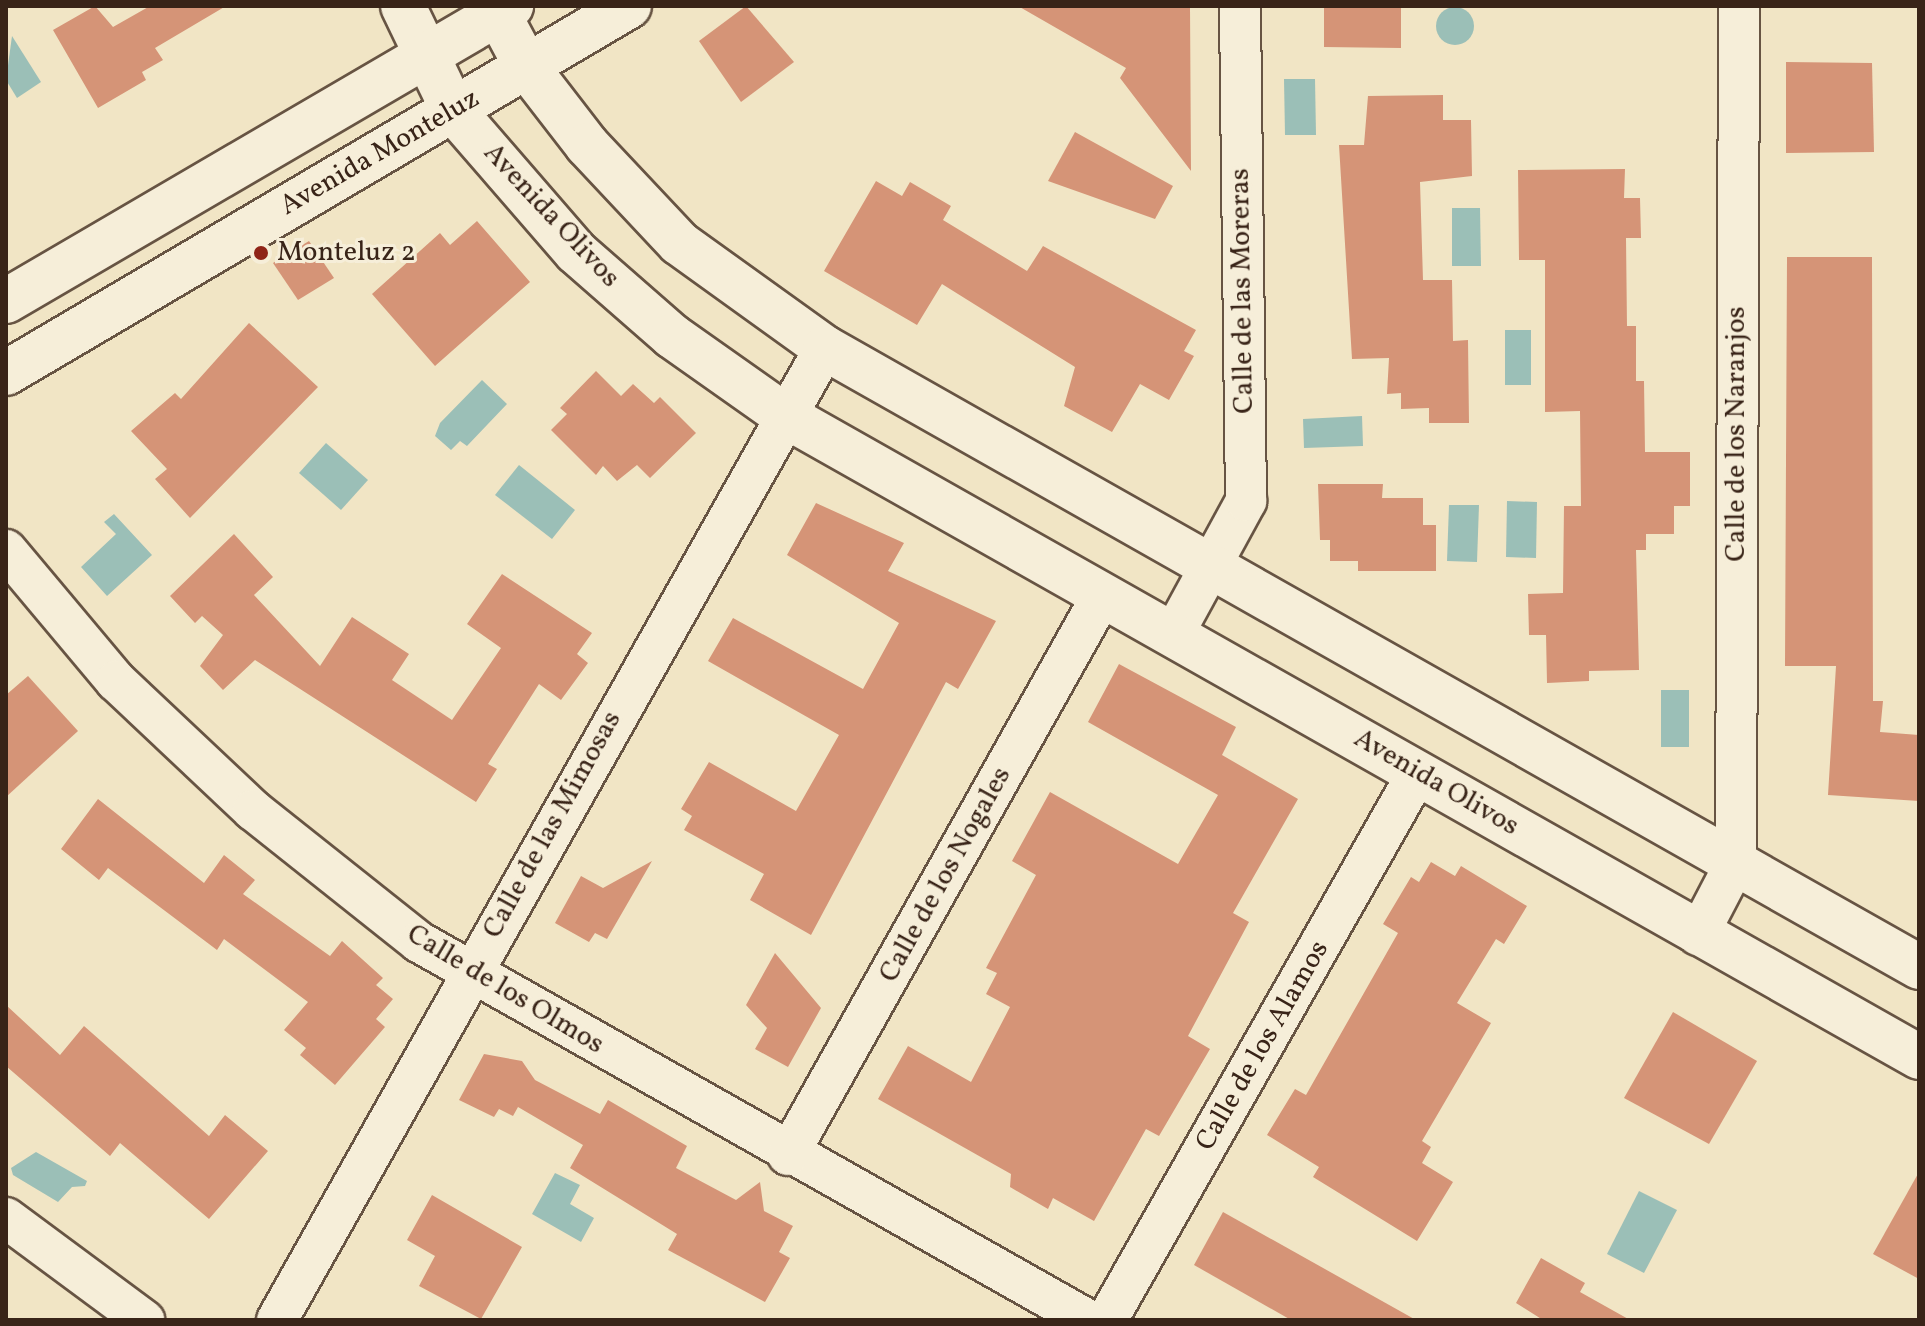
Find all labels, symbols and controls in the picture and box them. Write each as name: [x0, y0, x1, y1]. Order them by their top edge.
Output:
street label: Avenida Monteluz: [274, 82, 486, 224]
street label: Avenida Olivos: [476, 137, 626, 295]
street label: Calle de las Moreras: [1224, 168, 1262, 414]
place label: Monteluz 2: [277, 236, 416, 270]
marker: Monteluz 2: [252, 244, 270, 262]
street label: Calle de los Naranjos: [1720, 306, 1754, 562]
street label: Calle de las Mimosas: [477, 706, 629, 944]
street label: Avenida Olivos: [1348, 722, 1524, 844]
street label: Calle de los Nogales: [873, 762, 1019, 988]
street label: Calle de los Olmos: [400, 918, 610, 1062]
street label: Calle de los Alamos: [1189, 935, 1337, 1157]

